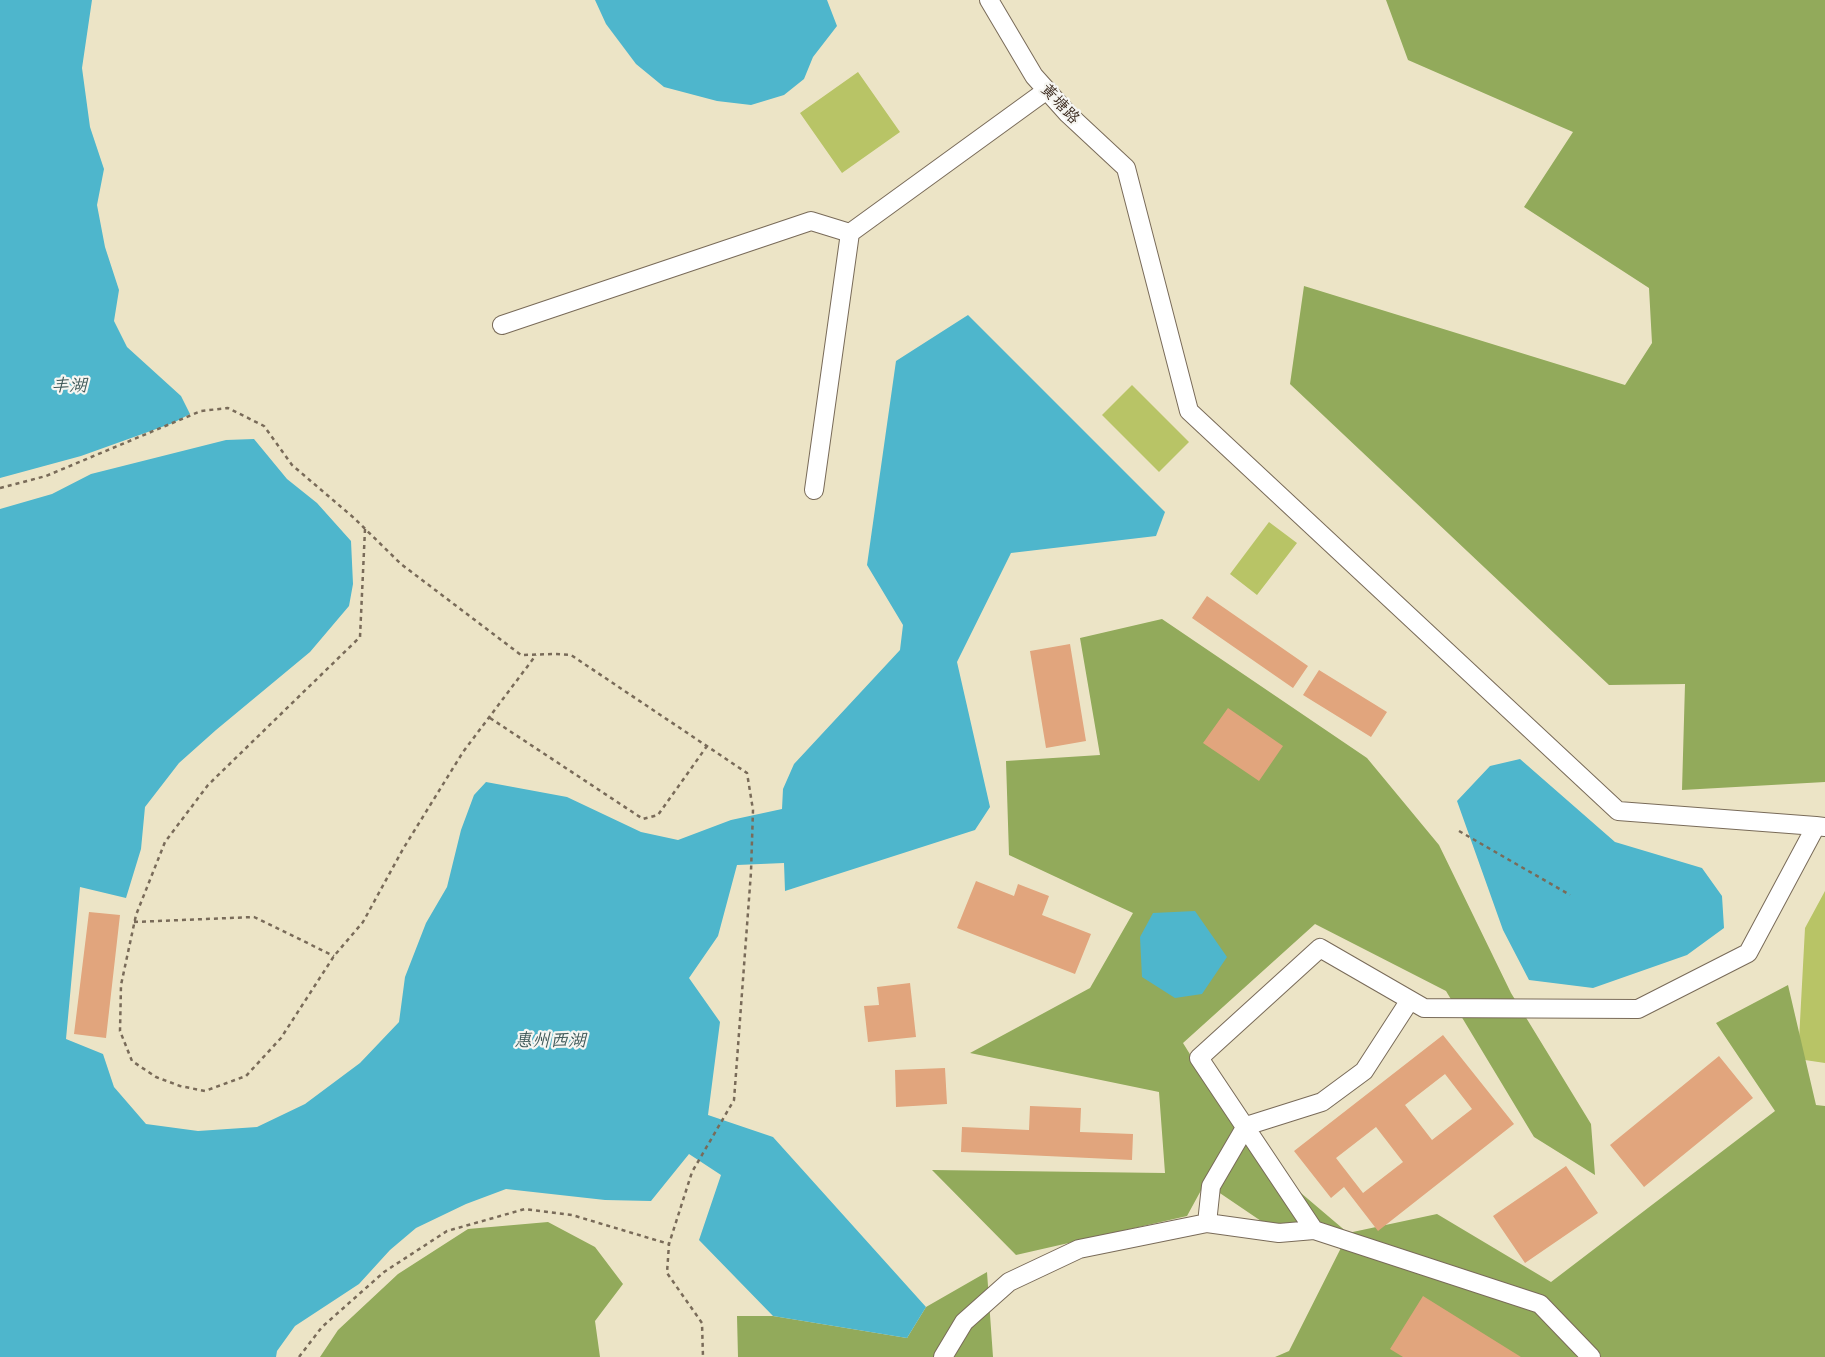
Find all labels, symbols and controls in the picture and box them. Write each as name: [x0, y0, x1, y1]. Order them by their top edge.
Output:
street label: 黄塘路: [1037, 80, 1083, 128]
water label: 丰湖: [51, 375, 87, 397]
water label: 惠州西湖: [514, 1030, 586, 1052]

